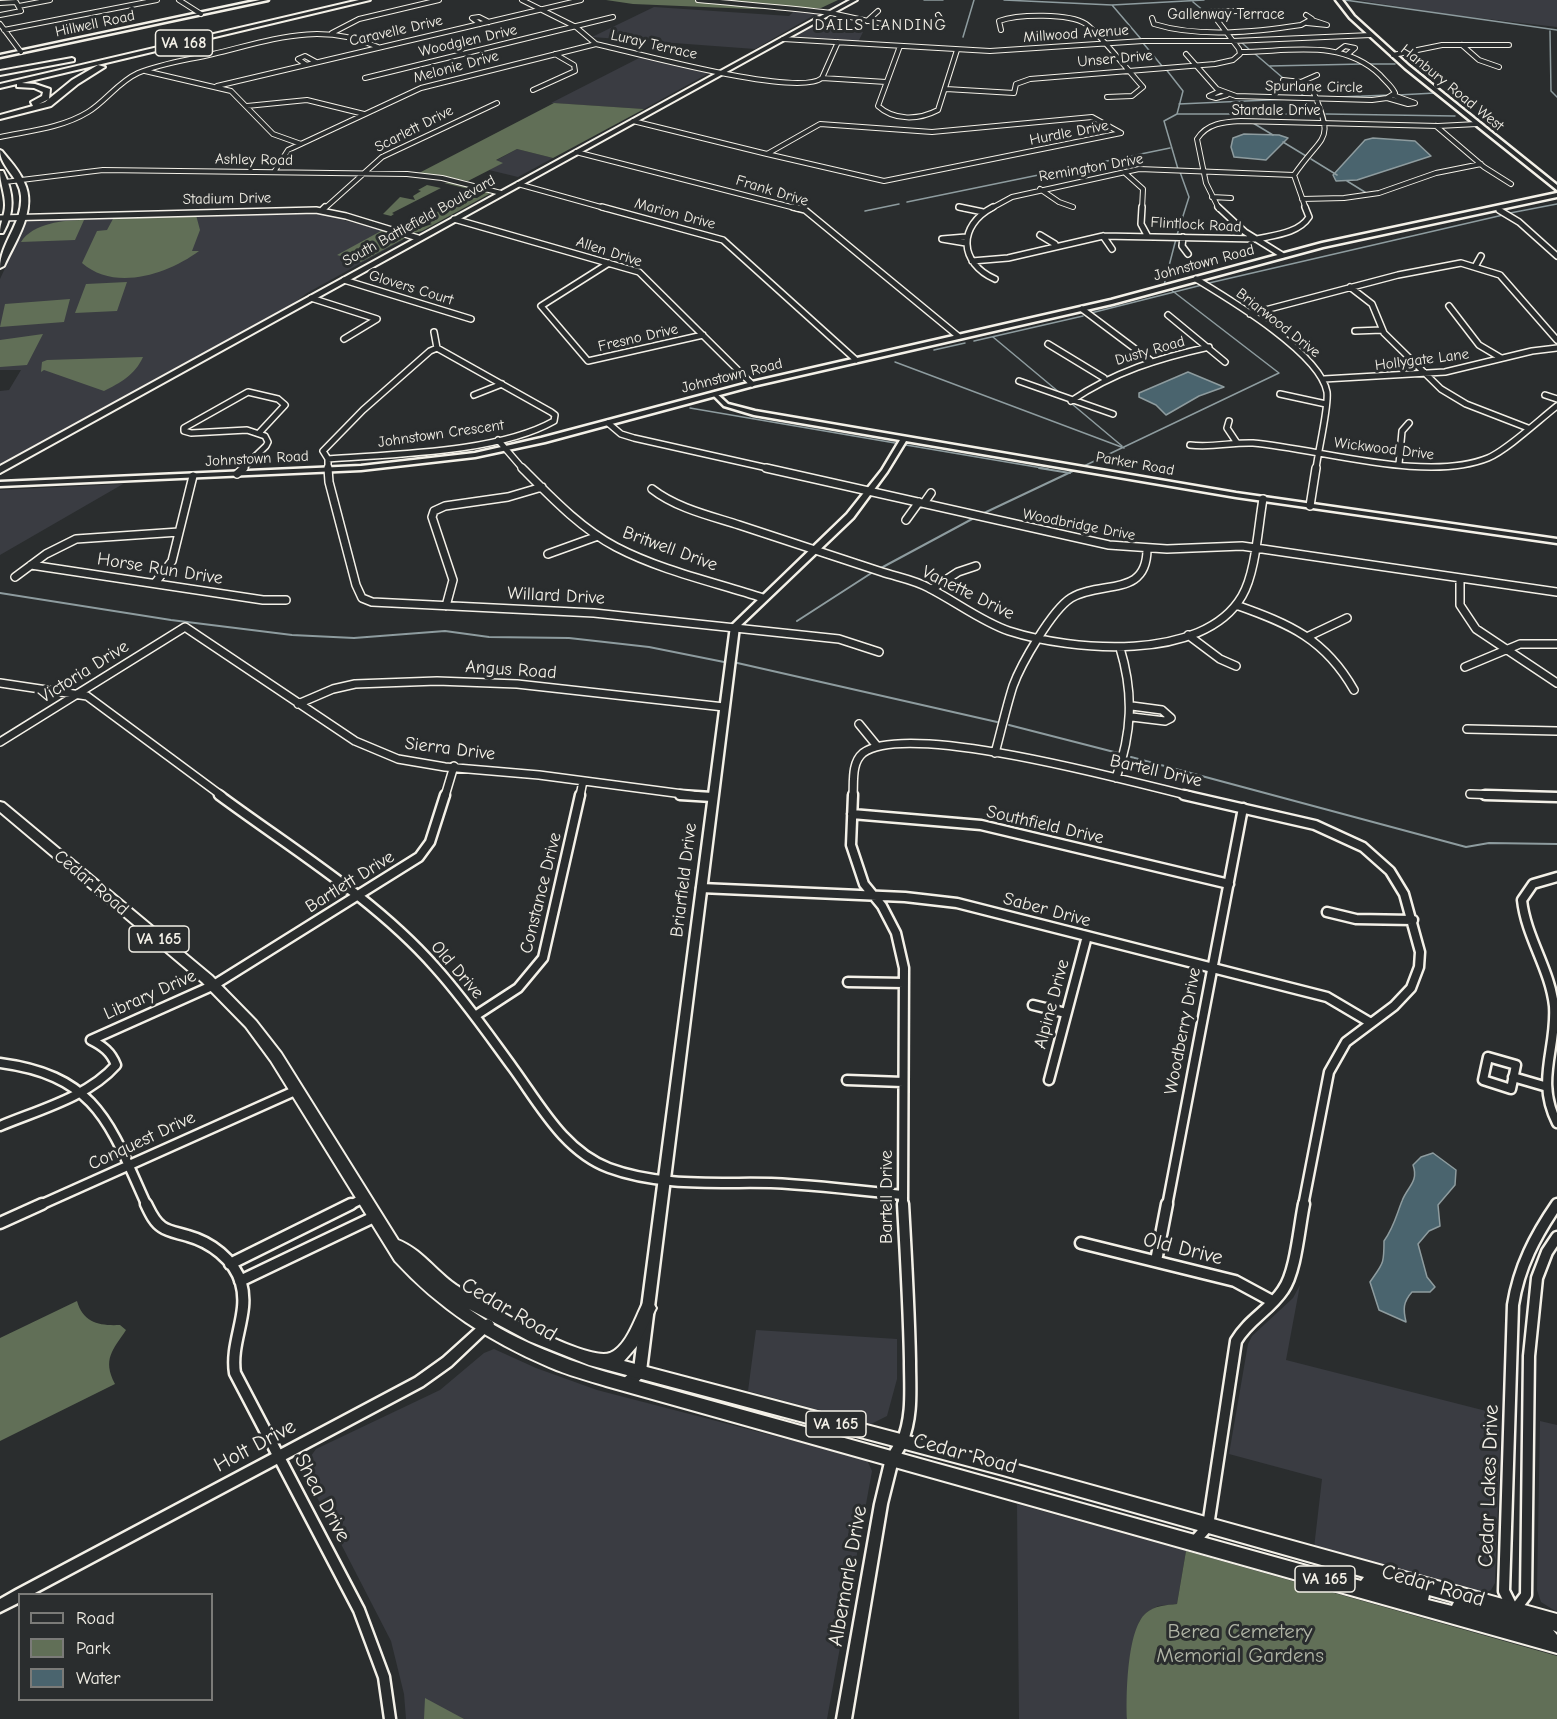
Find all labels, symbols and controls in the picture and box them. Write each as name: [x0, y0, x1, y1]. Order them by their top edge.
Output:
street label: Gallenway Terrace: [1167, 6, 1285, 24]
street label: Hillwell Road: [54, 7, 136, 41]
street label: Caravelle Drive: [348, 12, 444, 50]
district label: DAILS LANDING: [815, 15, 947, 35]
street label: Woodglen Drive: [417, 21, 519, 61]
street label: Millwood Avenue: [1023, 21, 1129, 47]
street label: Luray Terrace: [609, 26, 699, 64]
road number: VA 168: [156, 30, 213, 56]
street label: Hanbury Road West: [1397, 41, 1507, 135]
street label: Melonie Drive: [411, 47, 501, 87]
street label: Unser Drive: [1077, 47, 1153, 71]
street label: Spurlane Circle: [1265, 77, 1363, 97]
street label: Scarlett Drive: [372, 101, 456, 157]
street label: Stardale Drive: [1231, 102, 1321, 120]
street label: Hurdle Drive: [1028, 117, 1110, 149]
street label: Ashley Road: [215, 150, 293, 170]
street label: Remington Drive: [1037, 150, 1145, 186]
street label: South Battlefield Boulevard: [339, 171, 499, 271]
street label: Frank Drive: [734, 171, 810, 211]
street label: Stadium Drive: [183, 189, 271, 209]
street label: Marion Drive: [632, 195, 718, 233]
street label: Flintlock Road: [1150, 214, 1242, 236]
street label: Allen Drive: [574, 233, 644, 271]
street label: Johnstown Road: [1152, 241, 1256, 285]
street label: Glovers Court: [367, 267, 455, 309]
street label: Briarwood Drive: [1232, 284, 1324, 362]
street label: Fresno Drive: [596, 320, 680, 356]
street label: Dusty Road: [1113, 332, 1187, 370]
street label: Hollygate Lane: [1374, 345, 1470, 375]
street label: Johnstown Road: [680, 355, 784, 397]
street label: Johnstown Crescent: [377, 416, 505, 452]
street label: Wickwood Drive: [1333, 434, 1435, 464]
street label: Johnstown Road: [205, 447, 309, 471]
street label: Parker Road: [1094, 448, 1176, 480]
street label: Woodbridge Drive: [1021, 505, 1137, 545]
street label: Britwell Drive: [619, 522, 721, 576]
street label: Horse Run Drive: [96, 548, 224, 590]
street label: Vanette Drive: [918, 561, 1018, 625]
street label: Willard Drive: [507, 583, 605, 609]
street label: Victoria Drive: [35, 636, 133, 708]
street label: Angus Road: [465, 656, 557, 684]
street label: Sierra Drive: [404, 733, 496, 765]
street label: Bartell Drive: [1108, 750, 1204, 792]
street label: Southfield Drive: [984, 801, 1106, 849]
street label: Briarfield Drive: [666, 822, 702, 938]
street label: Constance Drive: [515, 830, 567, 956]
street label: Cedar Road: [49, 846, 133, 920]
street label: Bartlett Drive: [302, 846, 398, 918]
street label: Saber Drive: [1001, 888, 1093, 932]
road number: VA 165: [129, 926, 189, 952]
street label: Old Drive: [426, 937, 488, 1003]
street label: Alpine Drive: [1030, 957, 1074, 1051]
street label: Library Drive: [101, 965, 199, 1025]
street label: Woodberry Drive: [1160, 966, 1206, 1096]
street label: Conquest Drive: [85, 1107, 199, 1175]
street label: Bartell Drive: [876, 1150, 898, 1244]
street label: Old Drive: [1140, 1227, 1226, 1271]
street label: Cedar Road: [457, 1273, 561, 1347]
street label: Cedar Lakes Drive: [1474, 1404, 1504, 1568]
road number: VA 165: [806, 1411, 866, 1437]
street label: Holt Drive: [210, 1414, 300, 1478]
street label: Cedar Road: [911, 1428, 1019, 1480]
street label: Shea Drive: [288, 1450, 356, 1546]
street label: Albemarle Drive: [823, 1504, 873, 1648]
street label: Cedar Road: [1379, 1559, 1487, 1613]
road number: VA 165: [1295, 1566, 1355, 1592]
legend: [18, 1593, 213, 1701]
text: Road: [76, 1608, 115, 1629]
park label: Berea Cemetery Memorial Gardens: [1156, 1619, 1324, 1669]
text: Park: [76, 1638, 110, 1659]
text: Water: [76, 1668, 120, 1689]

